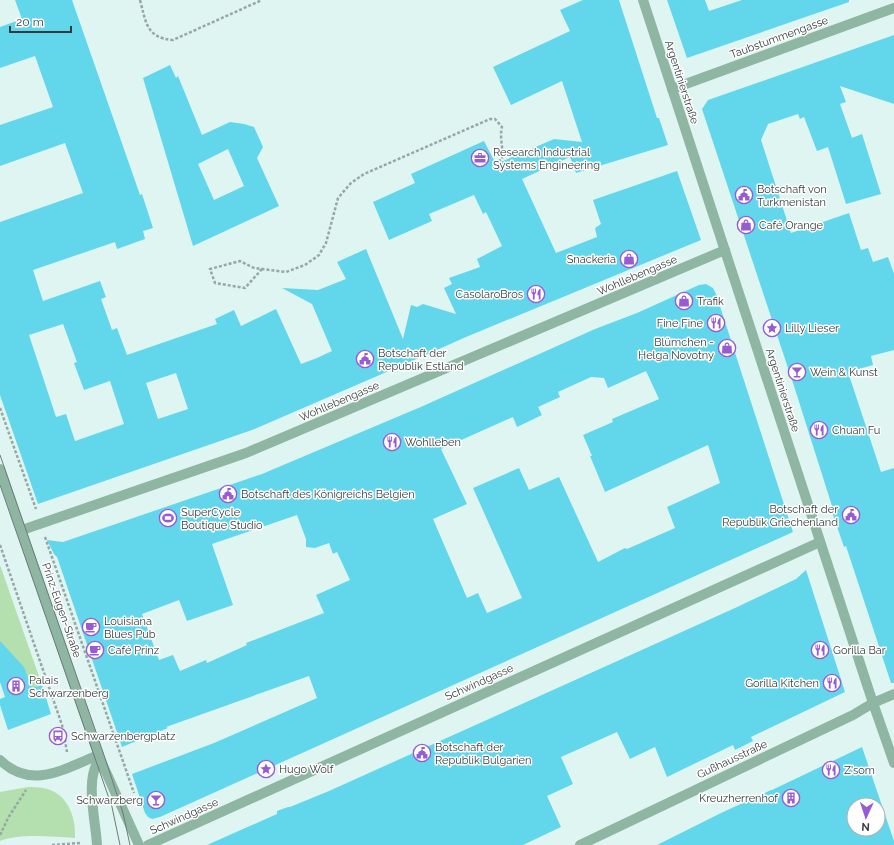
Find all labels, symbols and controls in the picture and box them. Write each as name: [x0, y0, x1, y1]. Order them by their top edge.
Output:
scale bar: [10, 8, 71, 34]
street label: Taubstummengasse: [728, 13, 830, 61]
text: 20 m: [16, 15, 44, 29]
street label: Argentinierstraße: [662, 39, 701, 126]
place label: Research Industrial Systems Engineering: [493, 146, 600, 172]
office icon: Research Industrial Systems Engineering: [470, 148, 490, 168]
place label: Botschaft von Turkmenistan: [757, 183, 827, 209]
public building icon: Botschaft von Turkmenistan: [734, 185, 754, 205]
shop icon: Café Orange: [736, 215, 756, 235]
place label: Café Orange: [759, 219, 823, 232]
shop icon: Snackeria: [619, 249, 639, 269]
place label: Snackeria: [567, 253, 616, 266]
street label: Wohllebengasse: [595, 253, 680, 298]
restaurant icon: CasolaroBros: [526, 284, 546, 304]
place label: CasolaroBros: [456, 288, 523, 301]
shop icon: Trafik: [674, 291, 694, 311]
place label: Trafik: [697, 295, 724, 308]
restaurant icon: Fine Fine: [706, 313, 726, 333]
place label: Fine Fine: [657, 317, 704, 330]
place icon: Lilly Lieser: [762, 318, 782, 338]
place label: Lilly Lieser: [785, 322, 839, 335]
place label: Blümchen - Helga Novotny: [638, 336, 714, 362]
shop icon: Blümchen - Helga Novotny: [717, 338, 737, 358]
place label: Botschaft der Republik Estland: [378, 347, 464, 373]
street label: Argentinierstraße: [763, 347, 802, 434]
public building icon: Botschaft der Republik Estland: [355, 349, 375, 369]
bar icon: Wein & Kunst: [787, 362, 807, 382]
place label: Wein & Kunst: [810, 366, 878, 379]
street label: Wohllebengasse: [297, 379, 382, 424]
restaurant icon: Chuan Fu: [809, 420, 829, 440]
place label: Chuan Fu: [832, 424, 880, 437]
restaurant icon: Wohlleben: [382, 432, 402, 452]
place label: Wohlleben: [405, 436, 461, 449]
public building icon: Botschaft des Königreichs Belgien: [218, 484, 238, 504]
place label: Botschaft des Königreichs Belgien: [241, 488, 415, 501]
place label: Botschaft der Republik Griechenland: [722, 503, 838, 529]
public building icon: Botschaft der Republik Griechenland: [841, 505, 861, 525]
place label: SuperCycle Boutique Studio: [181, 506, 263, 532]
sports icon: SuperCycle Boutique Studio: [158, 508, 178, 528]
street label: Prinz-Eugen-Straße: [39, 561, 84, 660]
place label: Louisiana Blues Pub: [104, 615, 156, 641]
cafe icon: Louisiana Blues Pub: [81, 617, 101, 637]
cafe icon: Café Prinz: [85, 640, 105, 660]
restaurant icon: Gorilla Bar: [810, 640, 830, 660]
place label: Café Prinz: [108, 644, 160, 657]
place label: Gorilla Bar: [833, 644, 886, 657]
street label: Schwindgasse: [443, 661, 516, 703]
restaurant icon: Gorilla Kitchen: [822, 673, 842, 693]
place label: Palais Schwarzenberg: [29, 674, 109, 700]
building icon: Palais Schwarzenberg: [6, 676, 26, 696]
place label: Gorilla Kitchen: [745, 677, 819, 690]
bus stop icon: Schwarzenbergplatz: [48, 726, 68, 746]
place label: Schwarzenbergplatz: [71, 730, 176, 743]
street label: Gußhausstraße: [695, 737, 770, 781]
place label: Botschaft der Republik Bulgarien: [435, 741, 531, 767]
public building icon: Botschaft der Republik Bulgarien: [412, 743, 432, 763]
place icon: Hugo Wolf: [256, 759, 276, 779]
restaurant icon: Z'som: [821, 760, 841, 780]
place label: Hugo Wolf: [279, 763, 334, 776]
place label: Z'som: [844, 764, 875, 777]
building icon: Kreuzherrenhof: [781, 788, 801, 808]
bar icon: Schwarzberg: [146, 790, 166, 810]
place label: Kreuzherrenhof: [699, 792, 778, 805]
place label: Schwarzberg: [76, 794, 143, 807]
street label: Schwindgasse: [148, 795, 221, 837]
north arrow: [846, 797, 886, 837]
text: N: [861, 820, 870, 833]

